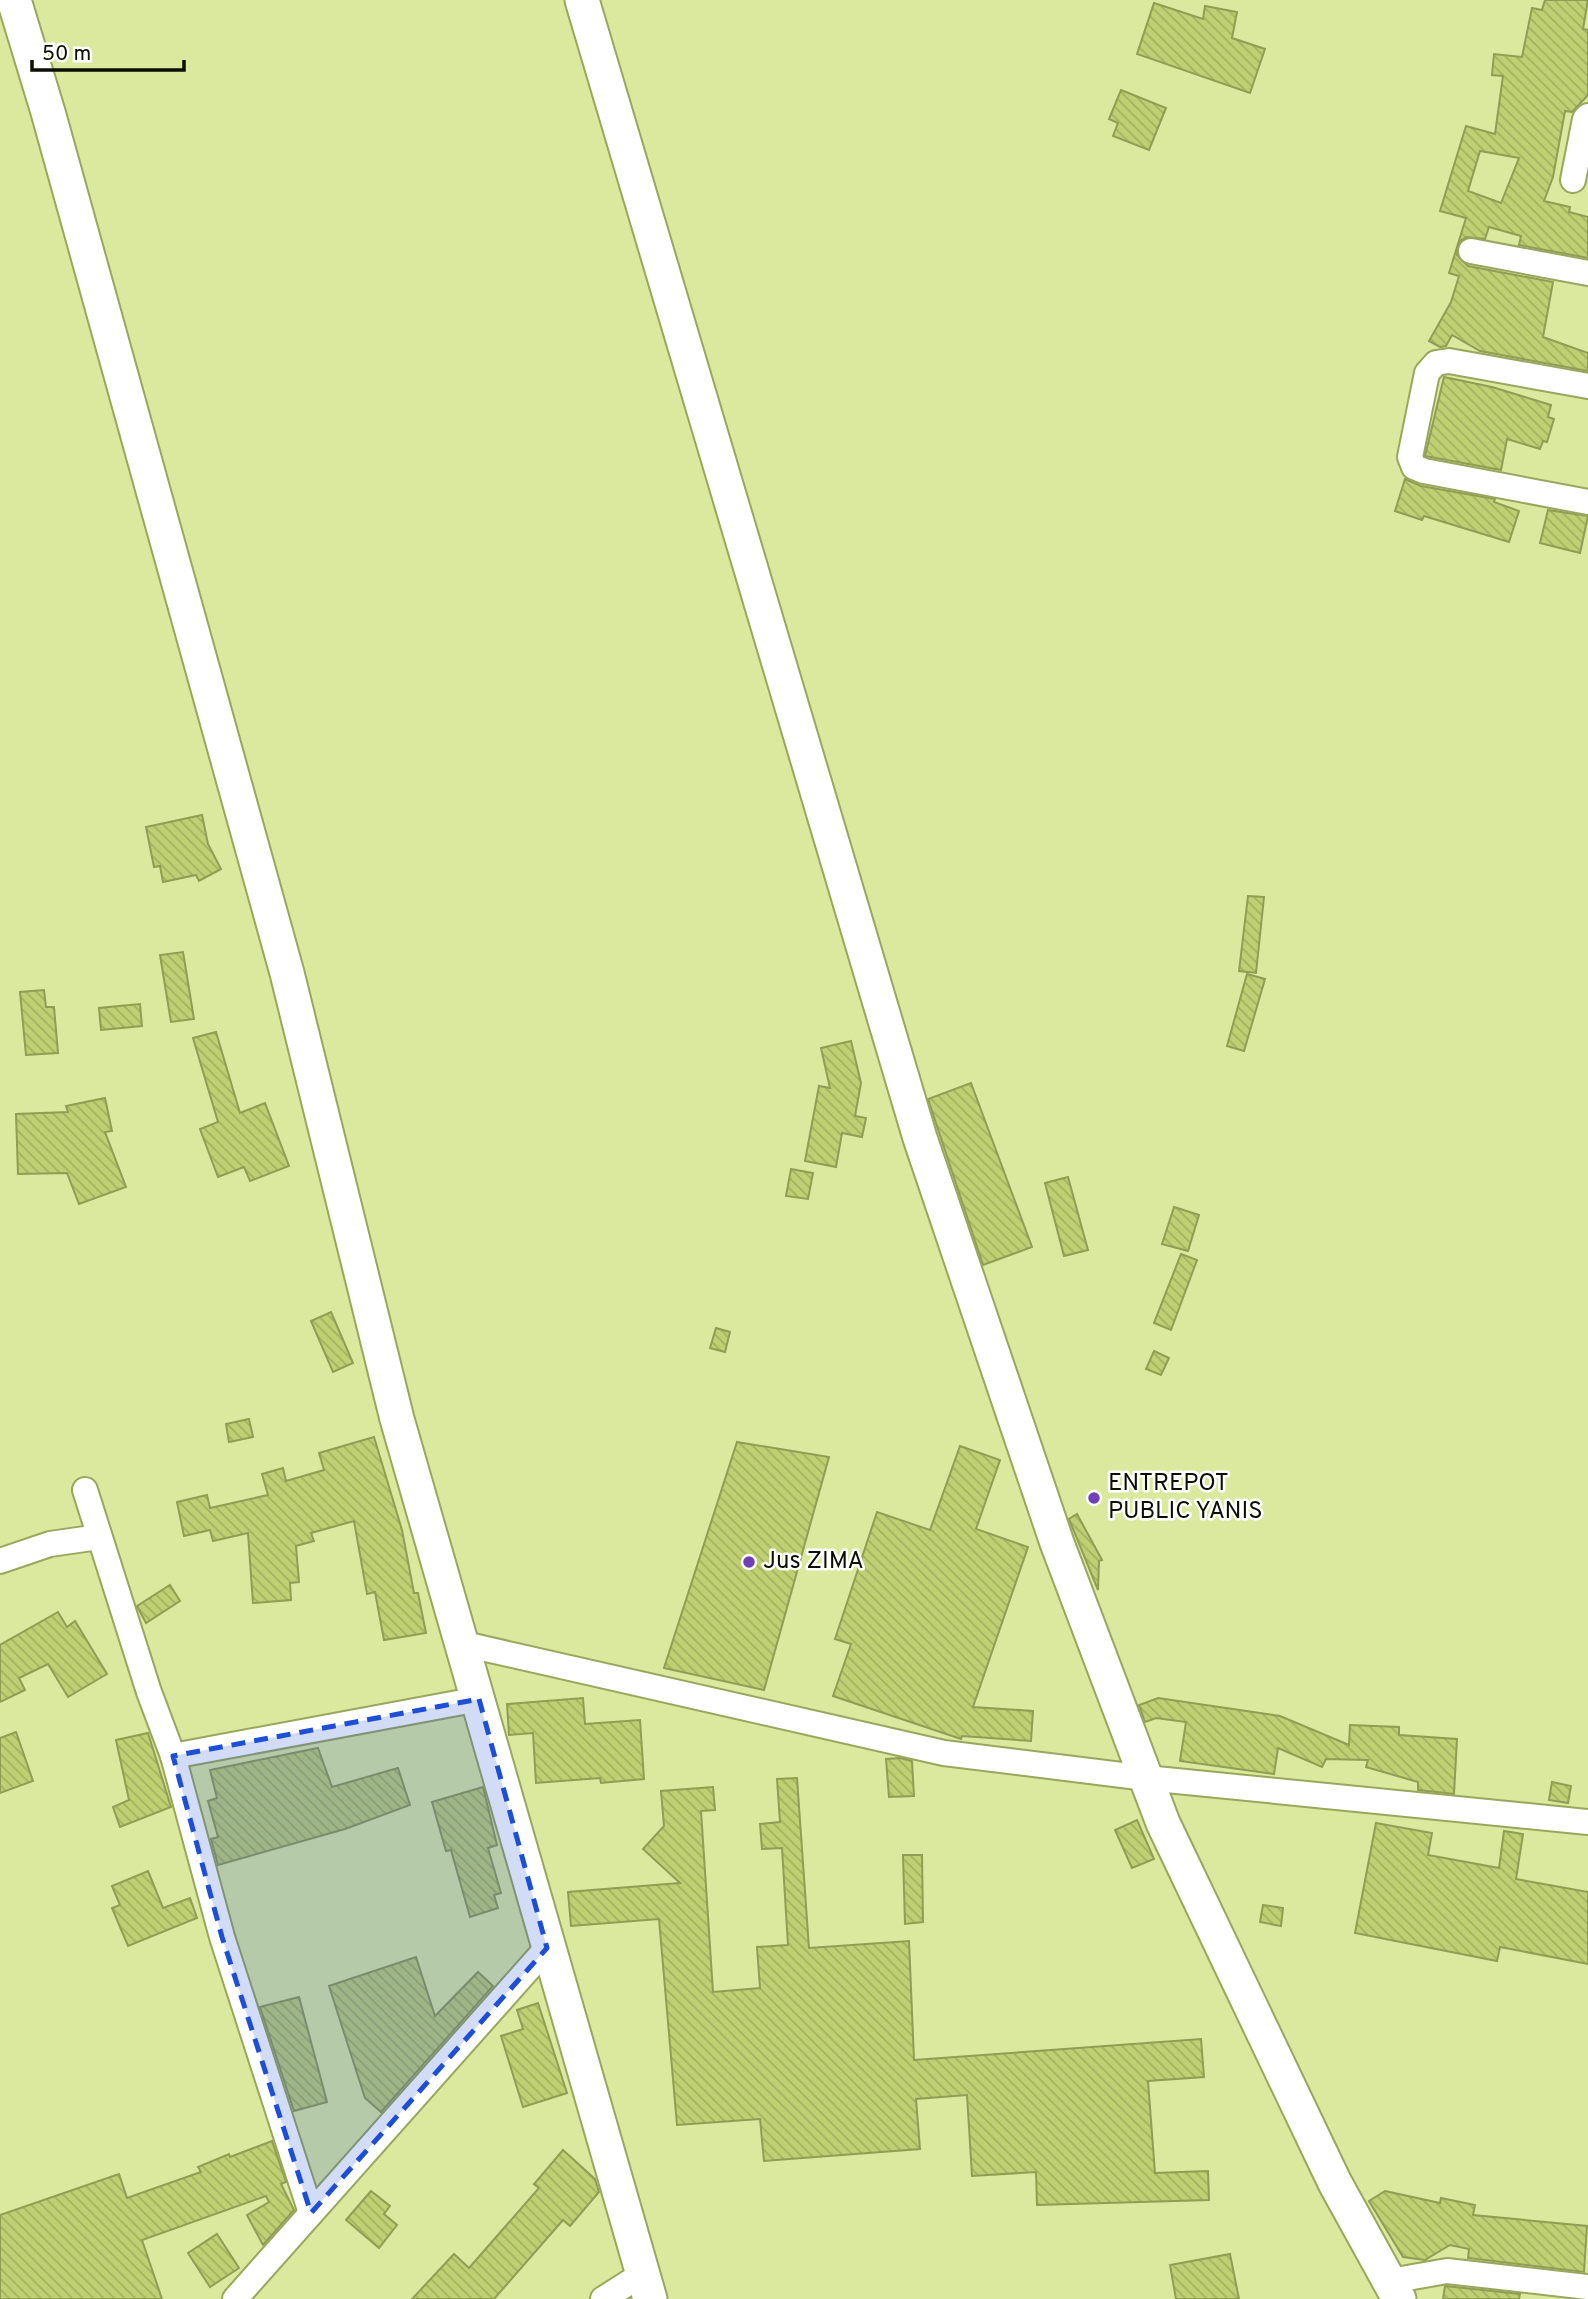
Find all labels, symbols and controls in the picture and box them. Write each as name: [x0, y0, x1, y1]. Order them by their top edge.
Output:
scale bar: [32, 28, 184, 72]
text: 50 m: [42, 41, 91, 68]
place label: ENTREPOT PUBLIC YANIS: [1108, 1469, 1263, 1527]
marker: ENTREPOT PUBLIC YANIS: [1086, 1490, 1102, 1506]
place label: Jus ZIMA: [763, 1547, 864, 1577]
marker: Jus ZIMA: [741, 1554, 757, 1570]

